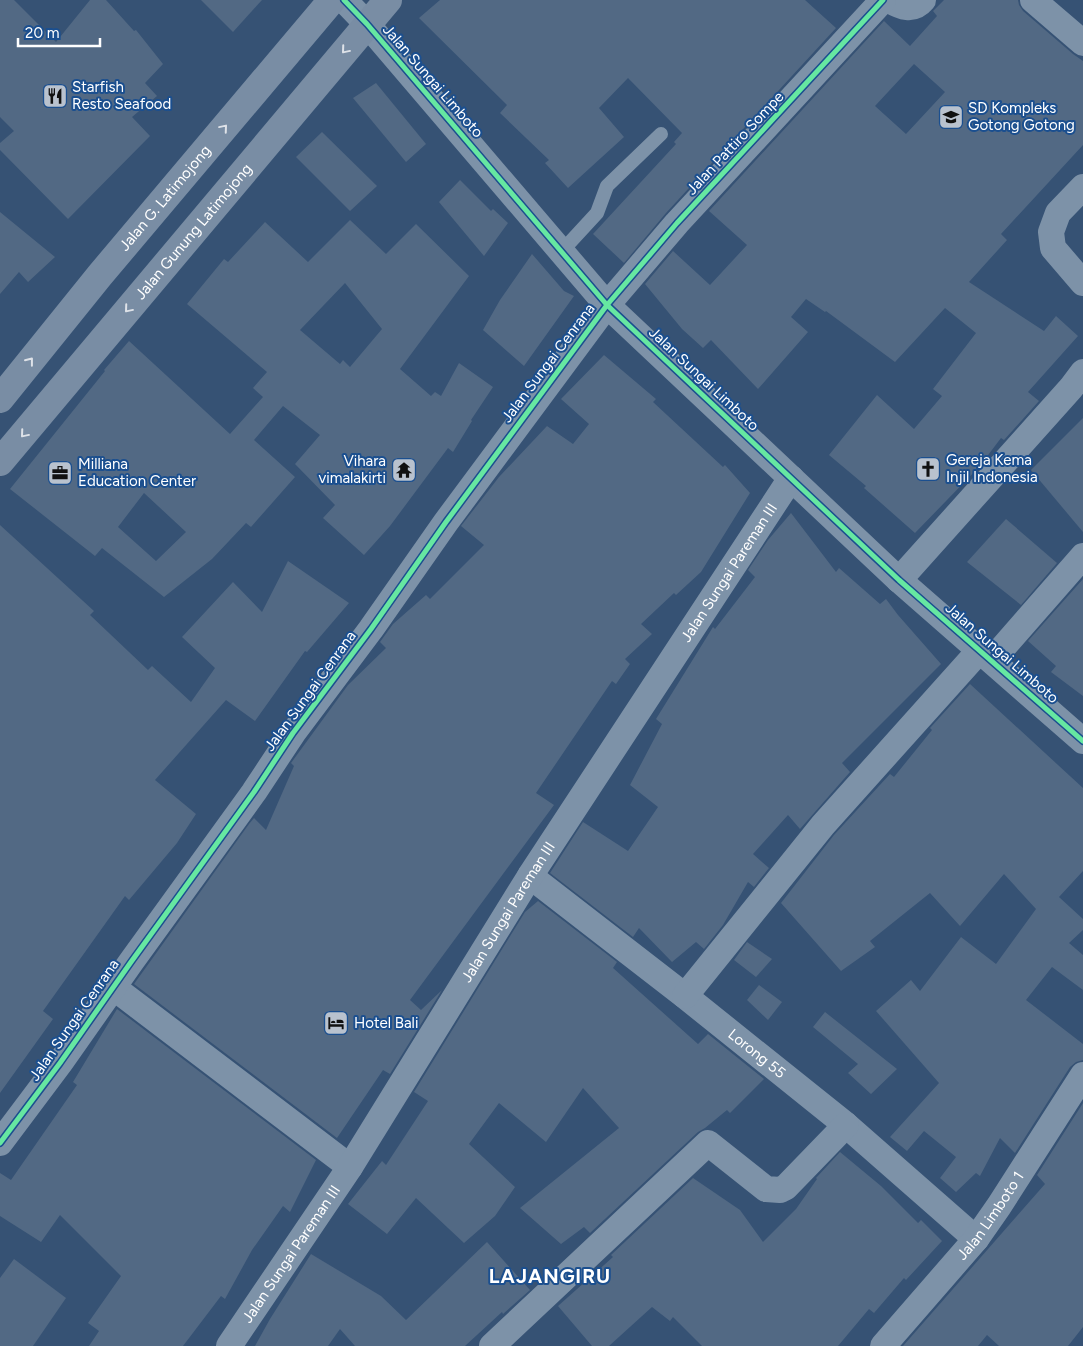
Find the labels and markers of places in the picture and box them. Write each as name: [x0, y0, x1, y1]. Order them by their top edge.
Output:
place label: Starfish Resto Seafood: [72, 78, 171, 113]
restaurant icon: Starfish Resto Seafood: [42, 83, 68, 109]
place label: SD Kompleks Gotong Gotong: [968, 99, 1075, 134]
school or university icon: SD Kompleks Gotong Gotong: [938, 104, 964, 130]
place label: Gereja Kema Injil Indonesia: [946, 451, 1038, 486]
place label: Vihara vimalakirti: [318, 452, 386, 487]
place label: Milliana Education Center: [78, 455, 196, 490]
church icon: Gereja Kema Injil Indonesia: [915, 456, 941, 482]
temple icon: Vihara vimalakirti: [391, 457, 417, 483]
office icon: Milliana Education Center: [47, 460, 73, 486]
hotel icon: Hotel Bali: [323, 1010, 349, 1036]
place label: Hotel Bali: [354, 1014, 418, 1032]

